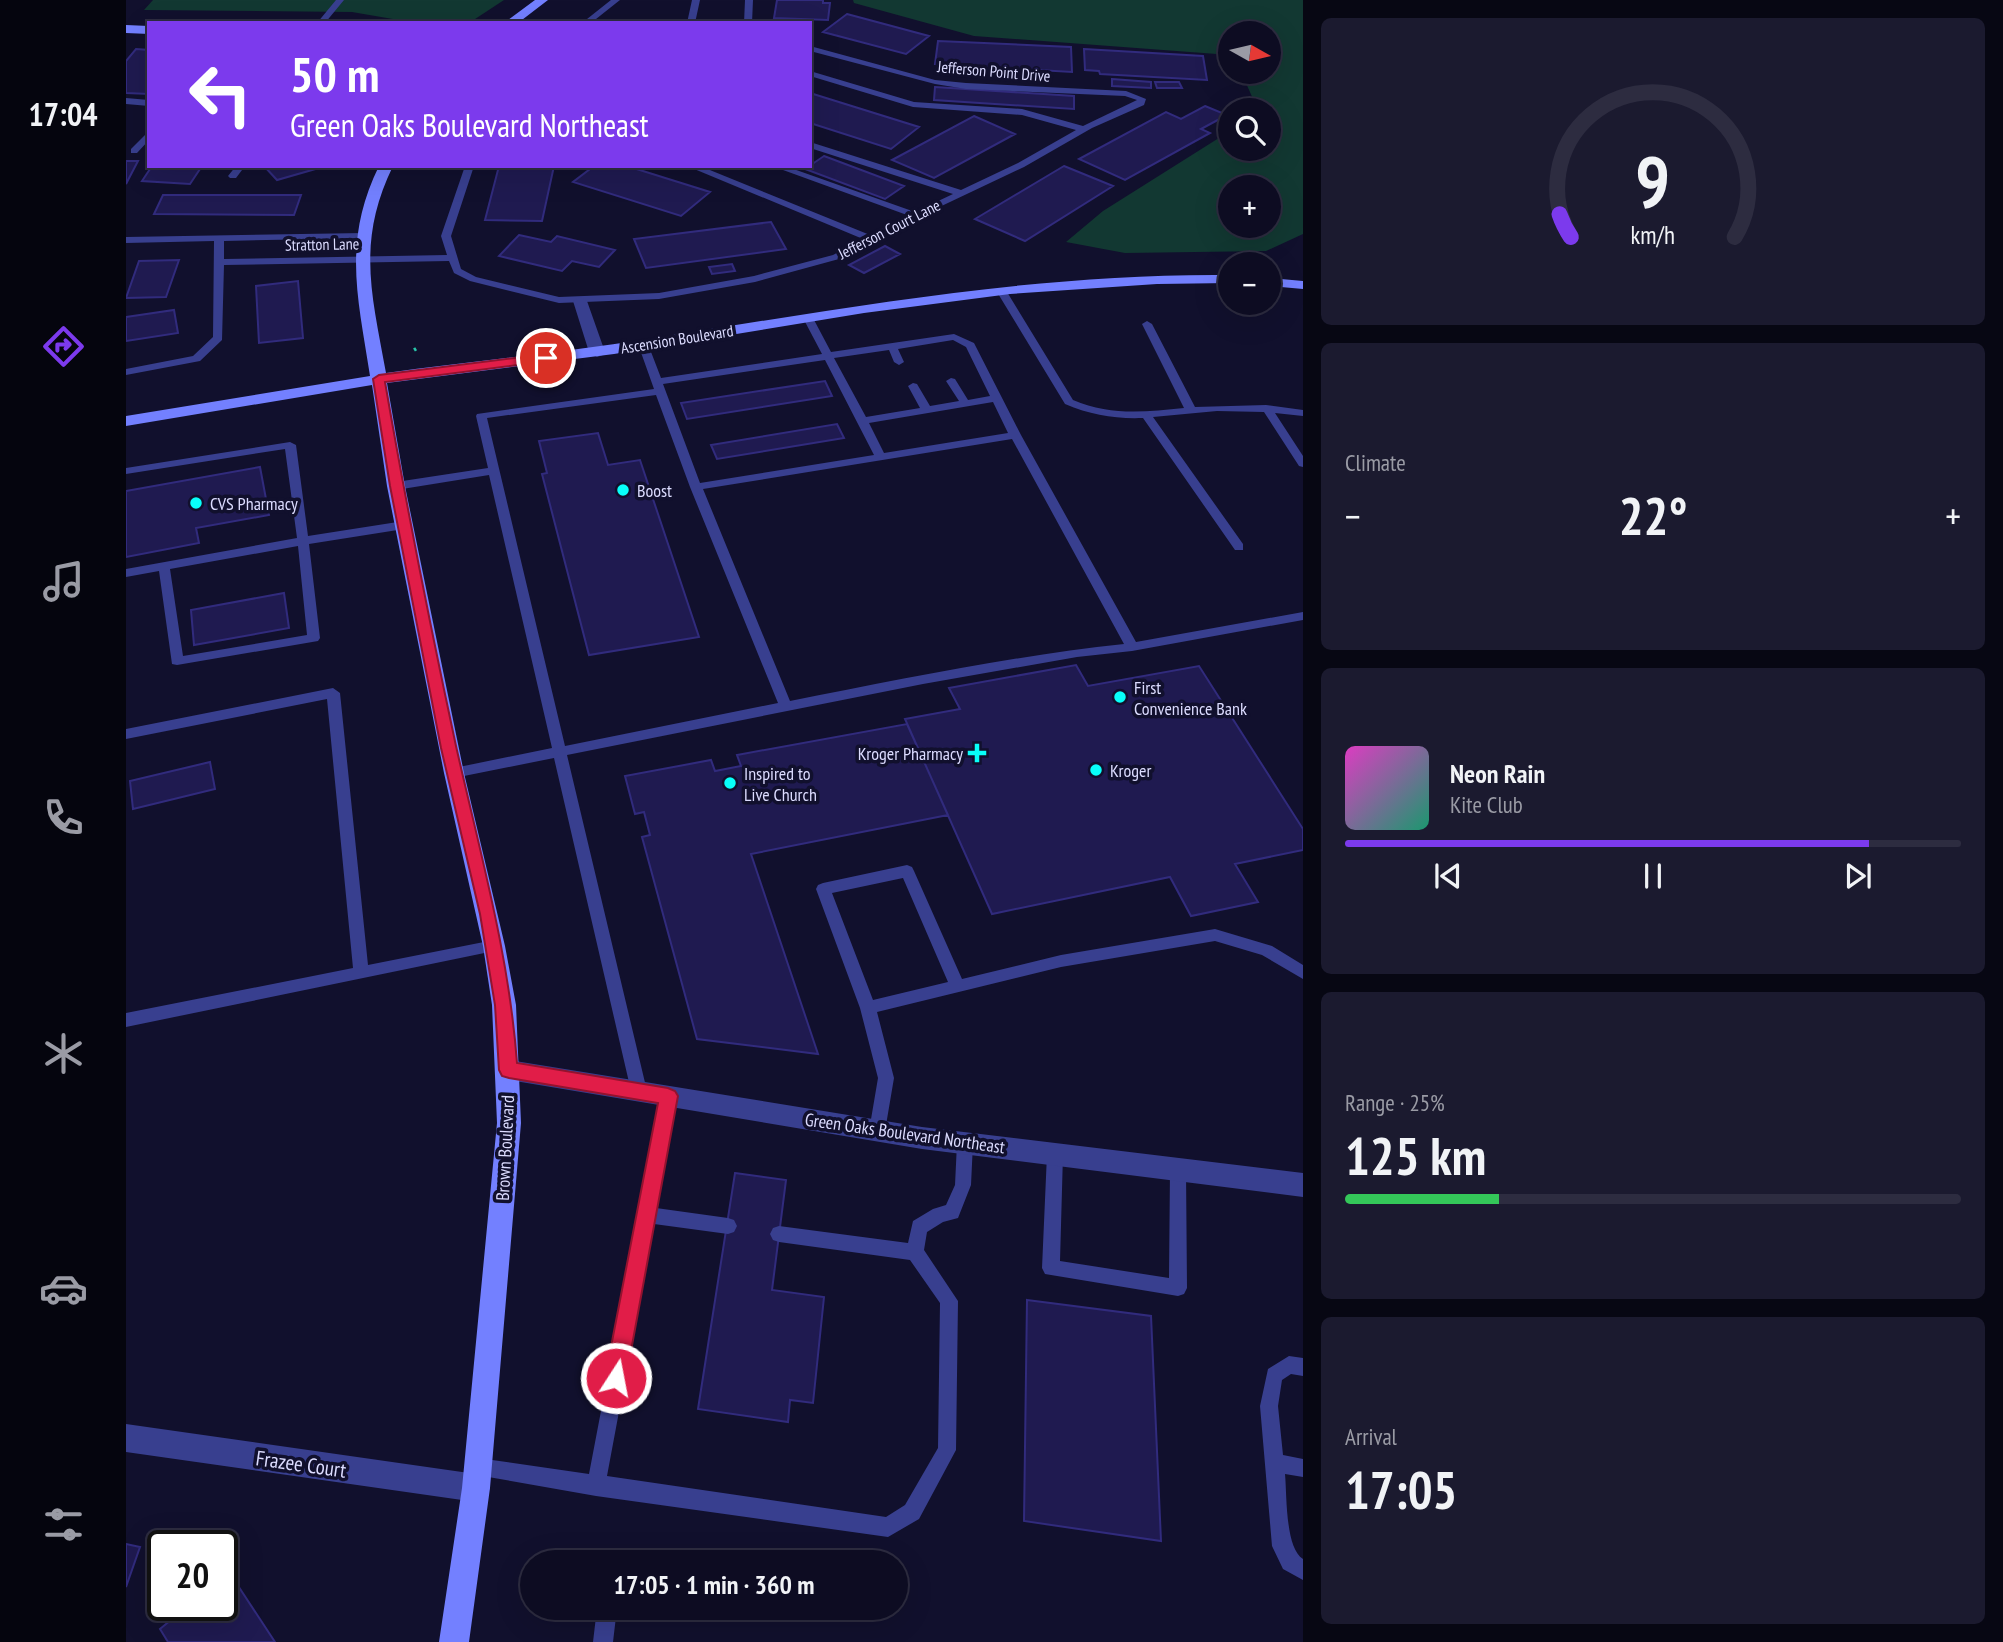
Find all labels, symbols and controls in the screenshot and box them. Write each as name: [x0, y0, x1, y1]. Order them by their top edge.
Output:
north arrow: [1218, 21, 1281, 84]
map controls: [1218, 21, 1281, 315]
text: 50 m: [290, 42, 379, 106]
icon: left: [175, 49, 266, 140]
street label: Jefferson Point Drive: [936, 56, 1051, 86]
text: 17:04: [28, 93, 98, 135]
button: search: [1218, 98, 1281, 161]
text: Green Oaks Boulevard Northeast: [290, 104, 649, 146]
text: 9: [1636, 134, 1670, 228]
button: +: [1218, 175, 1281, 238]
street label: Jefferson Court Lane: [834, 195, 943, 264]
text: km/h: [1631, 219, 1675, 251]
street label: Stratton Lane: [285, 233, 359, 255]
button: −: [1218, 252, 1281, 315]
street label: Ascension Boulevard: [619, 320, 735, 358]
icon: directions: [39, 322, 88, 371]
pin: [516, 328, 576, 388]
icon: arrive: [527, 339, 565, 377]
text: Climate: [1345, 448, 1406, 477]
place label: Boost: [637, 479, 672, 502]
marker: Boost: [615, 482, 631, 498]
text: 22°: [1619, 482, 1687, 549]
text: −: [1345, 491, 1361, 540]
text: +: [1945, 491, 1961, 540]
place label: CVS Pharmacy: [210, 492, 298, 515]
marker: CVS Pharmacy: [188, 495, 204, 511]
icon: music: [39, 557, 88, 606]
place label: First Convenience Bank: [1134, 676, 1247, 720]
marker: First Convenience Bank: [1112, 689, 1128, 705]
place label: Kroger Pharmacy: [858, 742, 963, 765]
marker: Kroger Pharmacy: [969, 745, 985, 761]
text: Neon Rain: [1450, 757, 1545, 790]
place label: Kroger: [1110, 759, 1151, 782]
place label: Inspired to Live Church: [744, 762, 817, 806]
marker: Kroger: [1088, 762, 1104, 778]
marker: Inspired to Live Church: [722, 775, 738, 791]
text: Kite Club: [1450, 790, 1523, 819]
icon: phone: [39, 793, 88, 842]
icon: previous: [1429, 857, 1467, 895]
icon: pause: [1634, 857, 1672, 895]
icon: next: [1839, 857, 1877, 895]
icon: climate: [39, 1029, 88, 1078]
text: Range · 25%: [1345, 1088, 1445, 1117]
street label: Brown Boulevard: [491, 1095, 519, 1201]
street label: Green Oaks Boulevard Northeast: [804, 1108, 1007, 1158]
text: 125 km: [1345, 1122, 1486, 1189]
icon: car: [39, 1264, 88, 1313]
position arrow: [579, 1341, 653, 1415]
text: Arrival: [1345, 1422, 1397, 1451]
street label: Frazee Court: [254, 1444, 348, 1484]
text: 17:05: [1345, 1456, 1457, 1523]
icon: filters: [39, 1500, 88, 1549]
speed limit sign: 20: [147, 1530, 238, 1621]
text: 17:05 · 1 min · 360 m: [614, 1568, 814, 1601]

